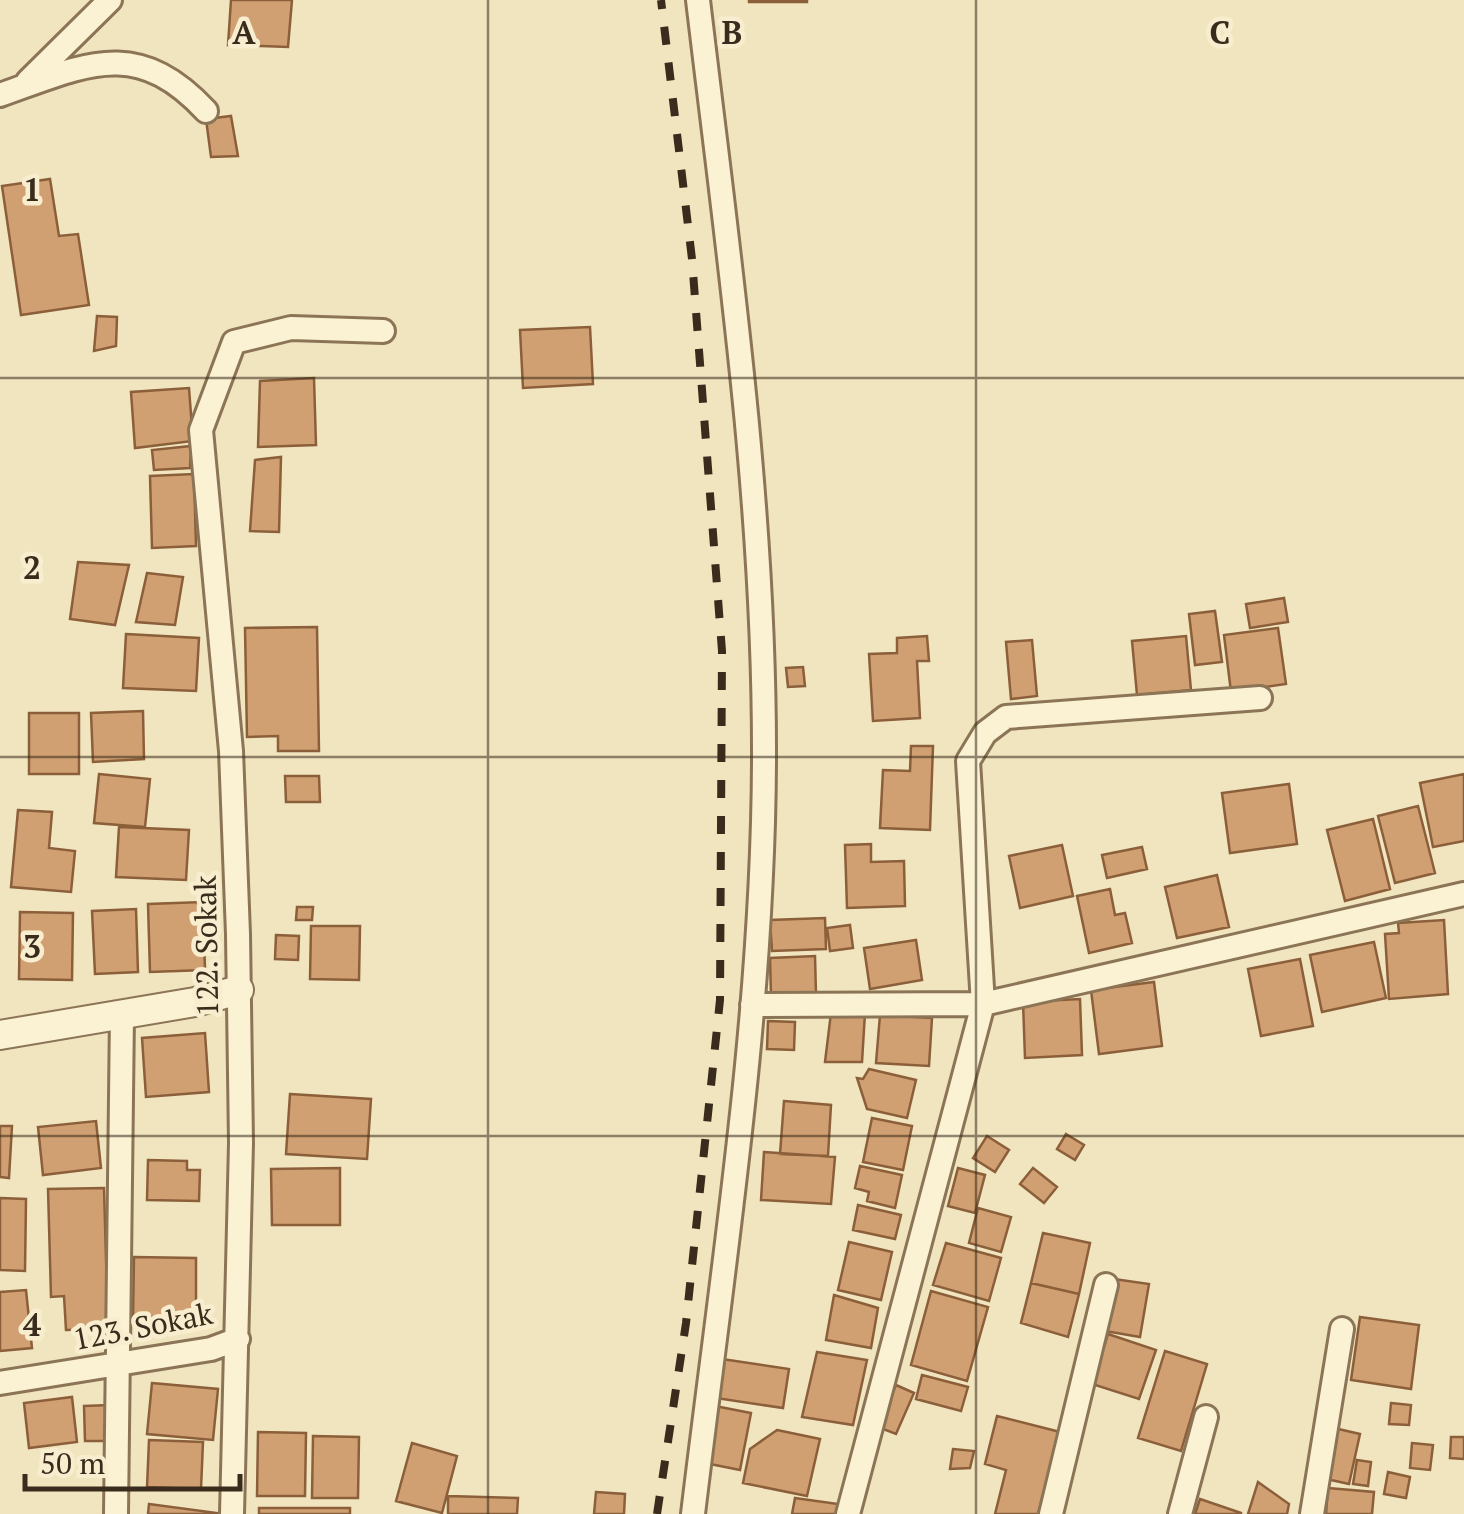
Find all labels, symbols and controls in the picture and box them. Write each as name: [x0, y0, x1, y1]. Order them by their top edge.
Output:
text: A: [232, 11, 256, 53]
text: B: [722, 11, 742, 53]
text: C: [1210, 11, 1230, 53]
text: 1: [23, 168, 41, 210]
text: 2: [23, 546, 41, 588]
street label: 122. Sokak: [185, 875, 227, 1017]
text: 3: [23, 925, 41, 967]
street label: 123. Sokak: [70, 1293, 216, 1359]
text: 4: [23, 1303, 41, 1345]
scale bar: [25, 1429, 240, 1491]
text: 50 m: [40, 1443, 105, 1483]

